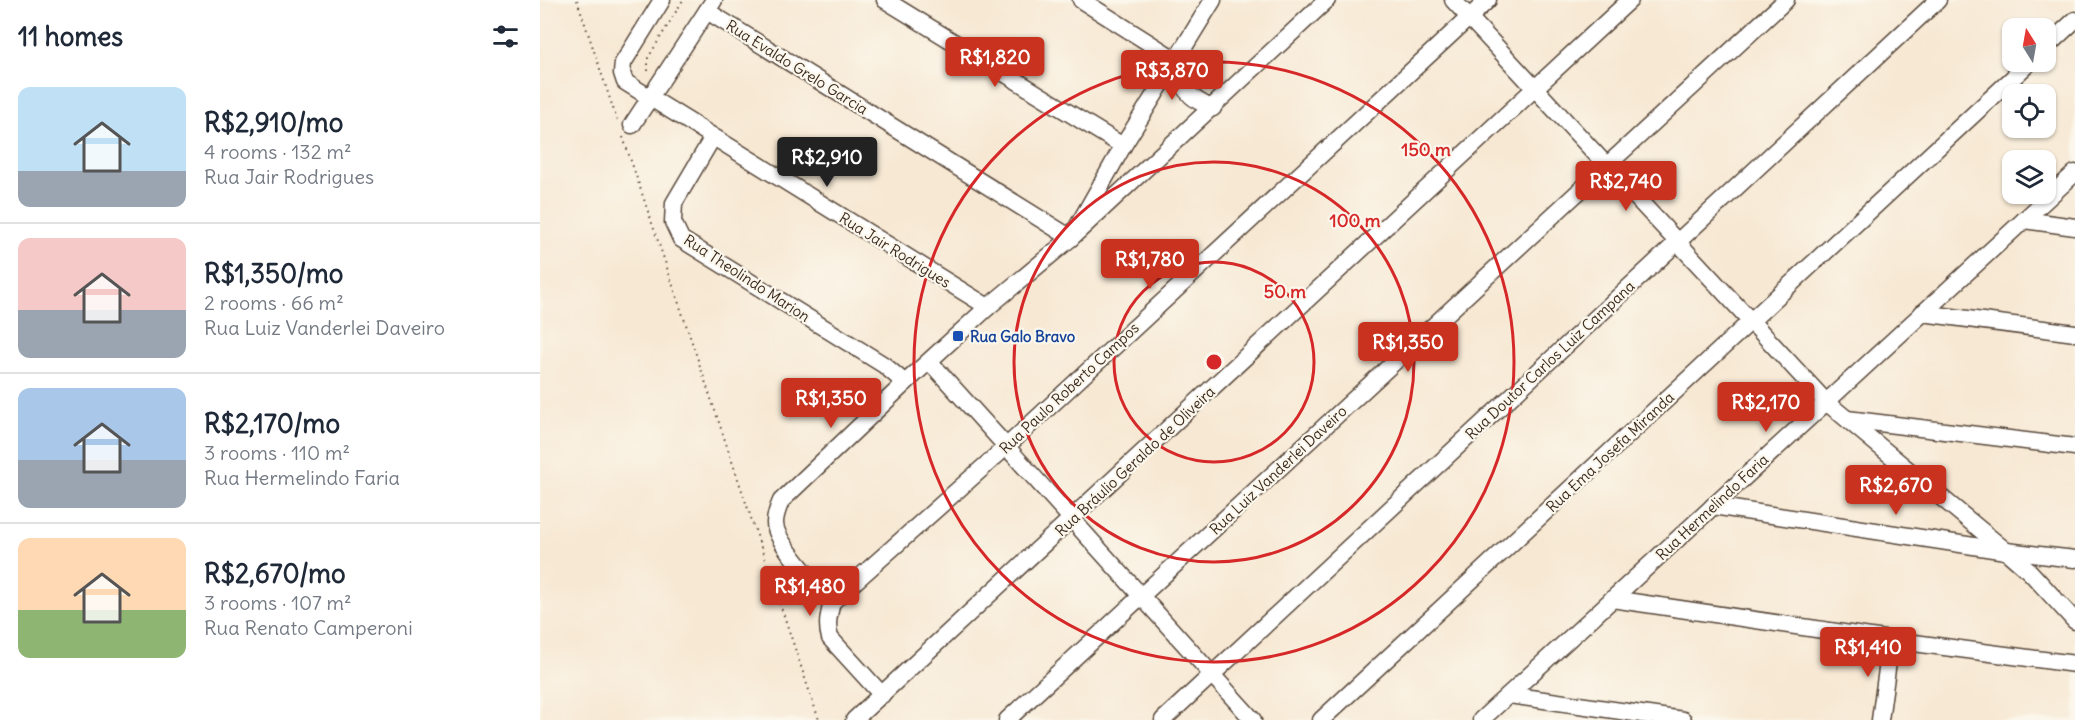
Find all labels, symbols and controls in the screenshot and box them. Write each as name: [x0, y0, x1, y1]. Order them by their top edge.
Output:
street label: Rua Evaldo Grelo Garcia: [723, 16, 872, 119]
north arrow: [2002, 18, 2056, 72]
map controls: [2002, 18, 2056, 204]
text: 11 homes: [18, 20, 123, 53]
icon: filters: [489, 20, 522, 53]
pin: R$1,820: [940, 37, 1050, 88]
text: R$1,820: [959, 44, 1031, 69]
pin: R$3,870: [1117, 50, 1227, 101]
text: R$3,870: [1135, 57, 1209, 82]
button: locate: [2002, 84, 2056, 138]
text: R$2,910/mo: [204, 106, 343, 139]
icon: home: [66, 111, 138, 183]
pin: R$2,910: [772, 137, 882, 188]
text: 150 m: [1401, 138, 1451, 161]
text: 4 rooms · 132 m²: [204, 139, 351, 164]
text: R$2,910: [791, 144, 863, 169]
button: layers: [2002, 150, 2056, 204]
pin: R$2,740: [1571, 161, 1681, 212]
text: Rua Jair Rodrigues: [204, 164, 374, 189]
text: R$2,740: [1589, 168, 1663, 193]
street label: Rua Jair Rodrigues: [836, 208, 954, 292]
text: 100 m: [1330, 209, 1381, 232]
street label: Rua Theolindo Marion: [680, 230, 814, 326]
pin: R$1,780: [1095, 239, 1205, 290]
text: R$1,780: [1115, 246, 1185, 271]
text: R$1,350/mo: [204, 257, 343, 290]
icon: home: [66, 262, 138, 334]
street label: Rua Doutor Carlos Luiz Campana: [1461, 276, 1639, 444]
text: 50 m: [1264, 280, 1306, 303]
text: 2 rooms · 66 m²: [204, 290, 344, 315]
text: Rua Luiz Vanderlei Daveiro: [204, 315, 445, 340]
street label: Rua Paulo Roberto Campos: [995, 318, 1143, 458]
pin: R$1,350: [1353, 322, 1463, 373]
place label: Rua Galo Bravo: [970, 327, 1076, 346]
marker: Rua Galo Bravo: [951, 329, 965, 343]
text: R$1,350: [1372, 329, 1444, 354]
centre of rings: [1204, 352, 1224, 372]
pin: R$1,350: [776, 378, 886, 429]
street label: Rua Bráulio Geraldo de Oliveira: [1051, 382, 1219, 540]
pin: R$2,170: [1711, 382, 1821, 433]
text: R$1,350: [795, 385, 867, 410]
street label: Rua Ema Josefa Miranda: [1542, 387, 1678, 516]
text: R$2,170: [1731, 389, 1801, 414]
street label: Rua Luiz Vanderlei Daveiro: [1205, 401, 1351, 539]
text: R$2,170/mo: [204, 407, 340, 440]
icon: home: [66, 412, 138, 484]
text: 3 rooms · 110 m²: [204, 440, 350, 465]
street label: Rua Hermelindo Faria: [1652, 450, 1773, 564]
text: Rua Hermelindo Faria: [204, 465, 400, 490]
pin: R$2,670: [1841, 465, 1951, 516]
text: R$2,670: [1859, 472, 1933, 497]
text: R$2,670/mo: [204, 557, 346, 590]
icon: home: [66, 562, 138, 634]
pin: R$1,480: [755, 566, 865, 617]
text: R$1,480: [774, 573, 846, 598]
text: 3 rooms · 107 m²: [204, 590, 352, 615]
text: Rua Renato Camperoni: [204, 615, 413, 640]
pin: R$1,410: [1813, 627, 1923, 678]
text: R$1,410: [1834, 634, 1902, 659]

